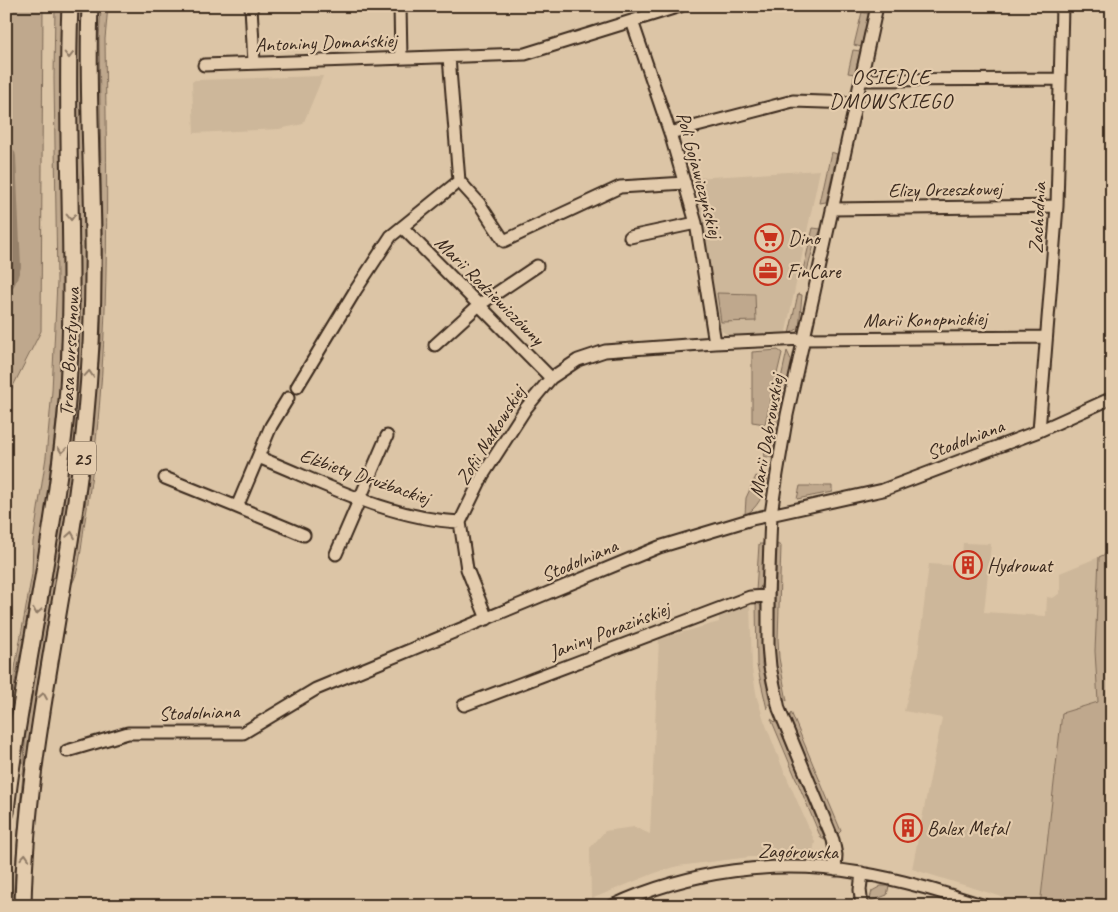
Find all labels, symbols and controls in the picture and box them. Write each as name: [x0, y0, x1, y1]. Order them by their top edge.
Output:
street label: Antoniny Domańskiej: [255, 27, 399, 57]
one-way arrow: [64, 52, 74, 59]
district label: OSIEDLE DMOWSKIEGO: [829, 64, 954, 114]
street label: Poli Gojawiczyńskiej: [671, 109, 729, 243]
street label: Elizy Orzeszkowej: [888, 176, 1004, 203]
street label: Zachodnia: [1023, 180, 1052, 254]
one-way arrow: [66, 214, 77, 222]
supermarket icon: Dino: [754, 223, 784, 253]
place label: Dino: [788, 226, 822, 251]
street label: Marii Rodziewiczówny: [430, 230, 551, 352]
office icon: FinCare: [753, 256, 783, 286]
place label: FinCare: [787, 259, 842, 284]
street label: Trasa Bursztynowa: [54, 285, 85, 417]
street label: Marii Konopnickiej: [863, 306, 989, 333]
one-way arrow: [83, 370, 94, 378]
street label: Marii Dąbrowskiej: [743, 371, 790, 500]
street label: Zofii Nałkowskiej: [450, 379, 532, 489]
street label: Stodolniana: [923, 413, 1009, 466]
road number: 25: [68, 442, 96, 474]
street label: Elżbiety Drużbackiej: [296, 443, 435, 511]
one-way arrow: [57, 446, 68, 454]
one-way arrow: [65, 531, 75, 540]
street label: Stodolniana: [537, 532, 623, 588]
building icon: Hydrowat: [953, 550, 983, 580]
place label: Hydrowat: [987, 553, 1055, 578]
street label: Janiny Porazińskiej: [544, 595, 675, 665]
one-way arrow: [33, 606, 43, 615]
one-way arrow: [38, 691, 48, 700]
street label: Stodolniana: [158, 699, 242, 726]
building icon: Balex Metal: [893, 813, 923, 843]
place label: Balex Metal: [927, 816, 1011, 841]
street label: Zagórowska: [758, 838, 840, 865]
one-way arrow: [20, 853, 31, 861]

